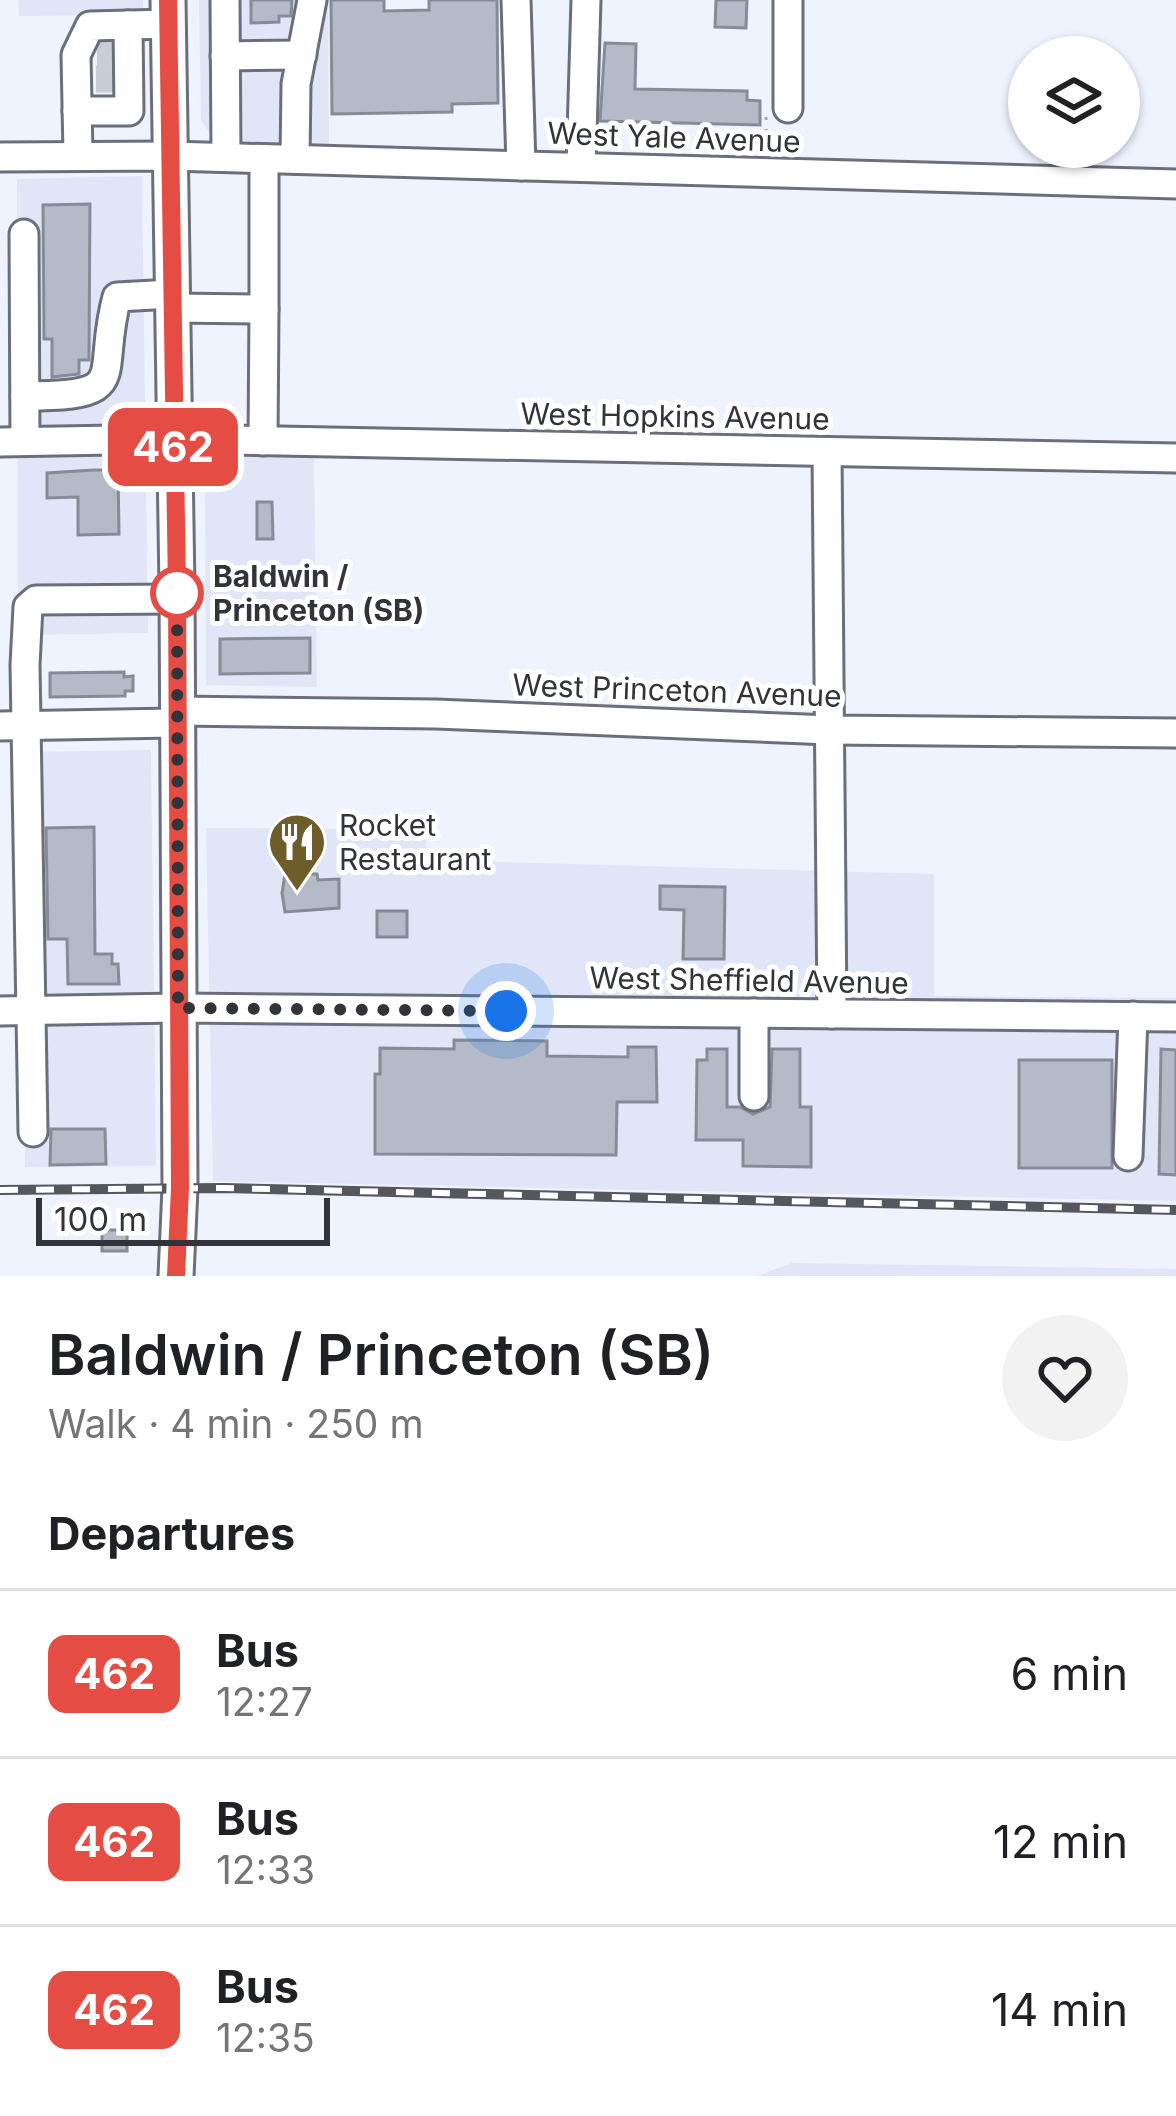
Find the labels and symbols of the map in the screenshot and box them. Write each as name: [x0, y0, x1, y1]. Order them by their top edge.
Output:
street label: West Yale Avenue: [547, 115, 801, 159]
street label: West Hopkins Avenue: [520, 395, 830, 437]
line badge: 462: [104, 408, 242, 486]
place label: Baldwin / Princeton (SB): [213, 558, 424, 628]
marker: Baldwin / Princeton (SB): [152, 568, 202, 618]
street label: West Princeton Avenue: [512, 666, 842, 714]
place label: Rocket Restaurant: [339, 807, 492, 877]
restaurant icon: Rocket Restaurant: [266, 811, 328, 893]
street label: West Sheffield Avenue: [589, 959, 909, 1001]
your location: [476, 981, 536, 1041]
scale bar: [36, 1192, 330, 1245]

